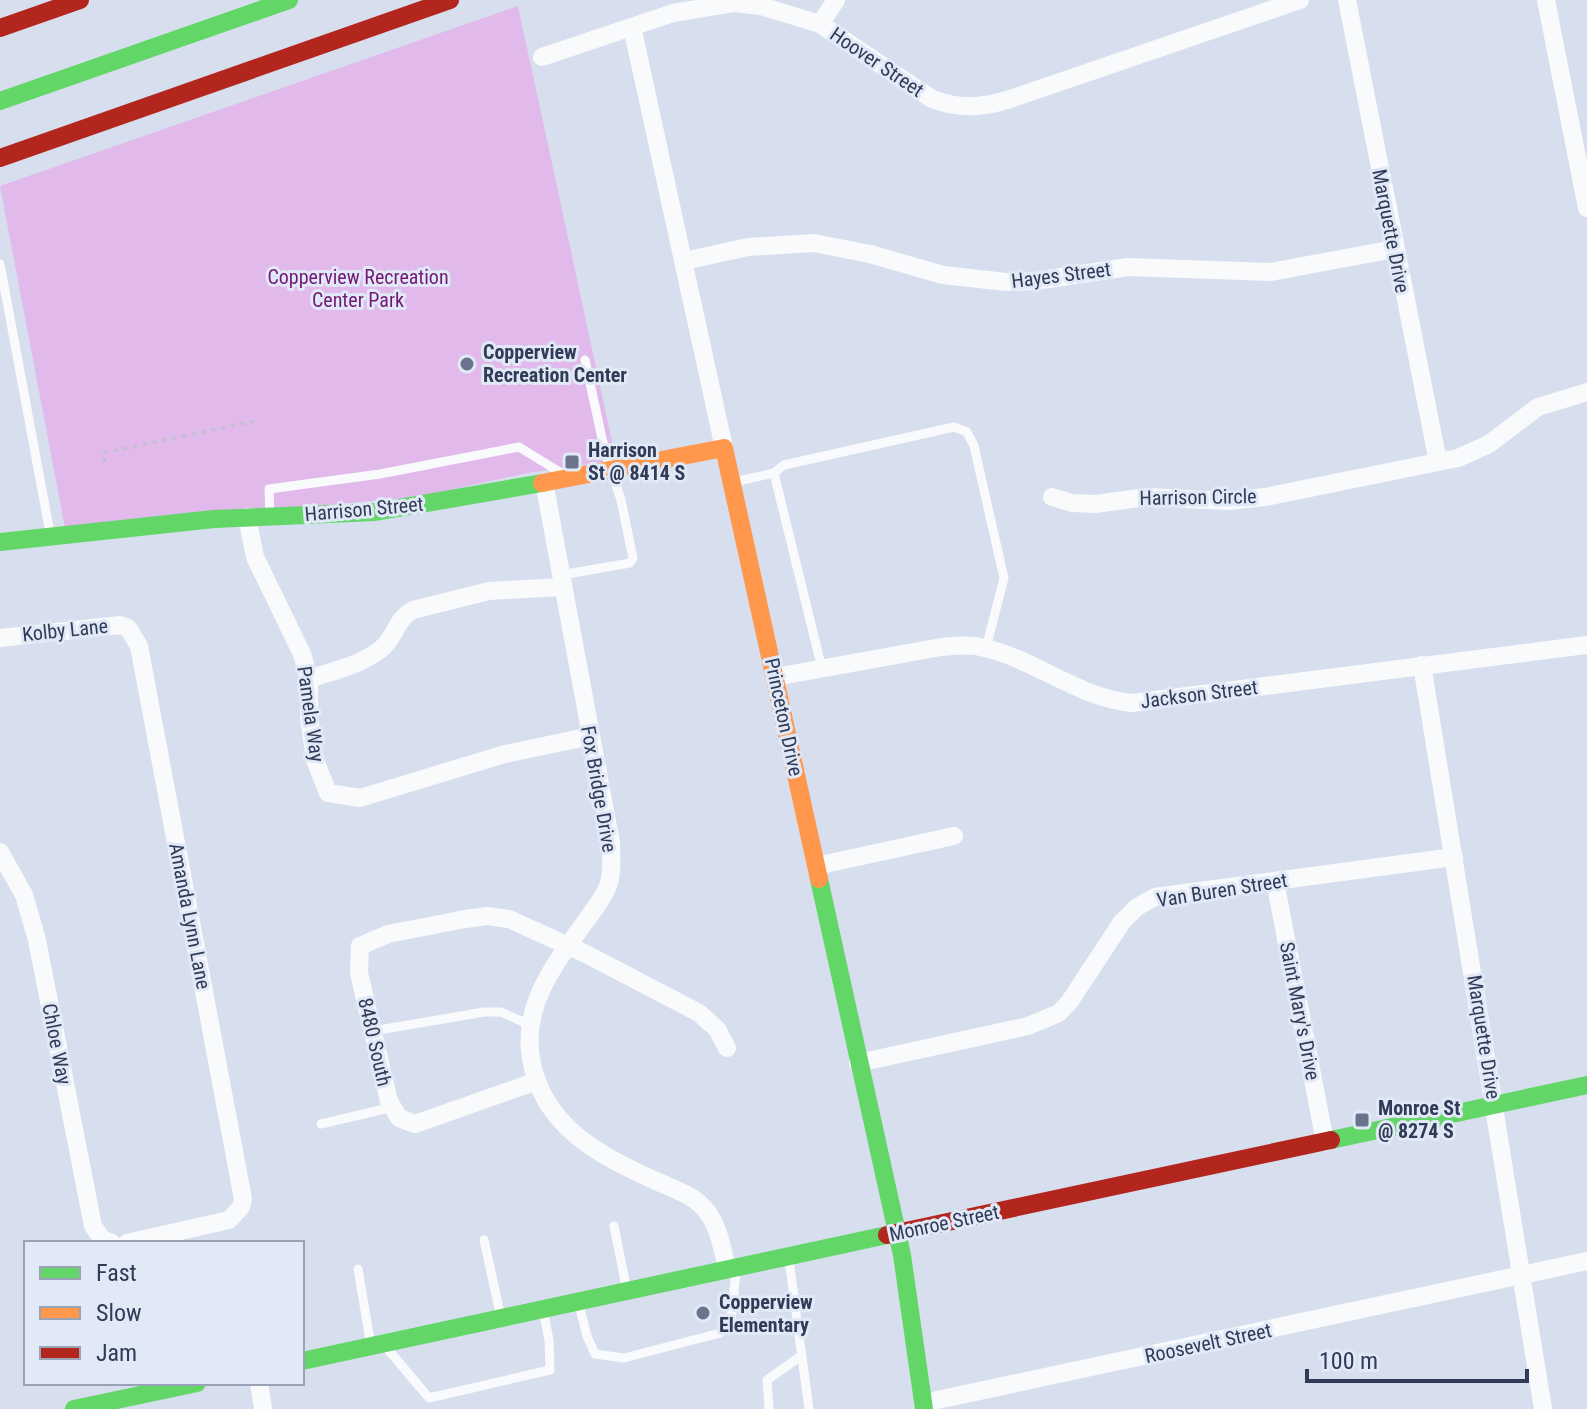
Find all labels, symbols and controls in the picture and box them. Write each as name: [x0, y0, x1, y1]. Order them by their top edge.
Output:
street label: Hoover Street: [826, 22, 928, 102]
street label: Marquette Drive: [1367, 167, 1415, 295]
street label: Hayes Street: [1010, 257, 1112, 293]
park label: Copperview Recreation Center Park: [267, 265, 449, 312]
place label: Copperview Recreation Center: [483, 340, 627, 387]
marker: Copperview Recreation Center: [458, 355, 476, 373]
place label: Harrison St @ 8414 S: [588, 438, 686, 485]
marker: Harrison St @ 8414 S: [563, 453, 581, 471]
street label: Harrison Circle: [1139, 484, 1257, 510]
street label: Harrison Street: [304, 492, 424, 526]
street label: Kolby Lane: [21, 614, 109, 646]
street label: Princeton Drive: [760, 656, 808, 778]
street label: Pamela Way: [292, 665, 330, 763]
street label: Jackson Street: [1139, 675, 1259, 713]
street label: Fox Bridge Drive: [576, 724, 622, 854]
street label: Amanda Lynn Lane: [164, 841, 216, 991]
street label: Van Buren Street: [1155, 868, 1289, 912]
street label: Saint Mary's Drive: [1275, 940, 1325, 1082]
street label: Marquette Drive: [1462, 973, 1506, 1101]
street label: 8480 South: [353, 996, 397, 1088]
street label: Chloe Way: [37, 1001, 77, 1087]
place label: Monroe St @ 8274 S: [1378, 1096, 1460, 1143]
marker: Monroe St @ 8274 S: [1353, 1111, 1371, 1129]
street label: Monroe Street: [887, 1200, 1001, 1246]
legend: [24, 1241, 304, 1385]
text: Fast: [96, 1259, 137, 1287]
place label: Copperview Elementary: [719, 1290, 813, 1337]
text: Slow: [96, 1299, 142, 1327]
marker: Copperview Elementary: [694, 1304, 712, 1322]
street label: Roosevelt Street: [1142, 1318, 1274, 1368]
scale bar: [1307, 1333, 1527, 1383]
text: Jam: [96, 1339, 137, 1367]
text: 100 m: [1319, 1347, 1378, 1375]

